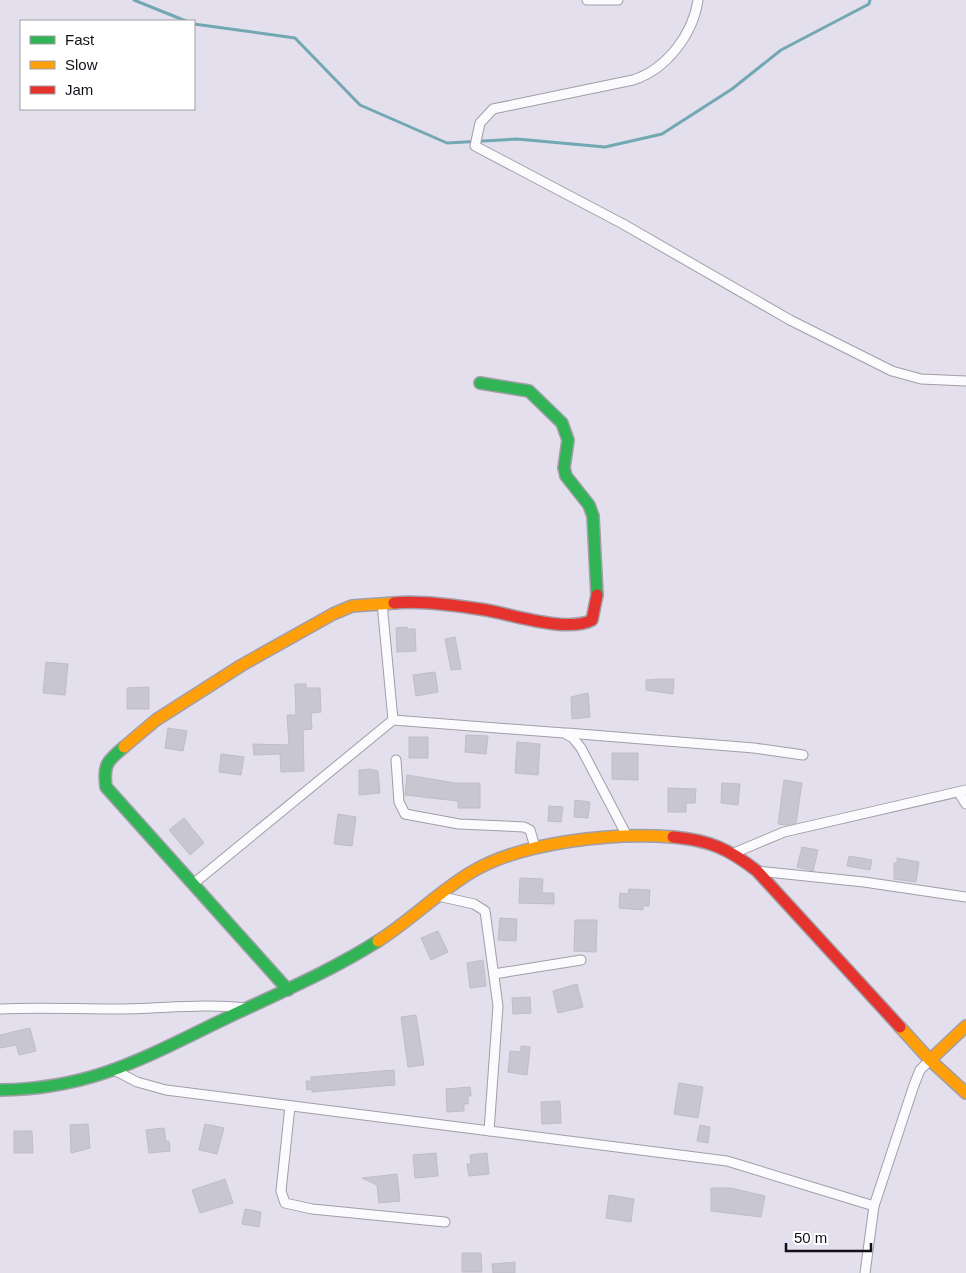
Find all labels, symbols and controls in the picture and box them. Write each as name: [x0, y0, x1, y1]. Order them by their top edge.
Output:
legend: [20, 20, 195, 110]
text: Fast: [65, 31, 95, 48]
text: Slow: [65, 56, 98, 73]
text: Jam: [65, 81, 93, 98]
scale bar: [786, 1220, 871, 1252]
text: 50 m: [794, 1229, 827, 1246]

